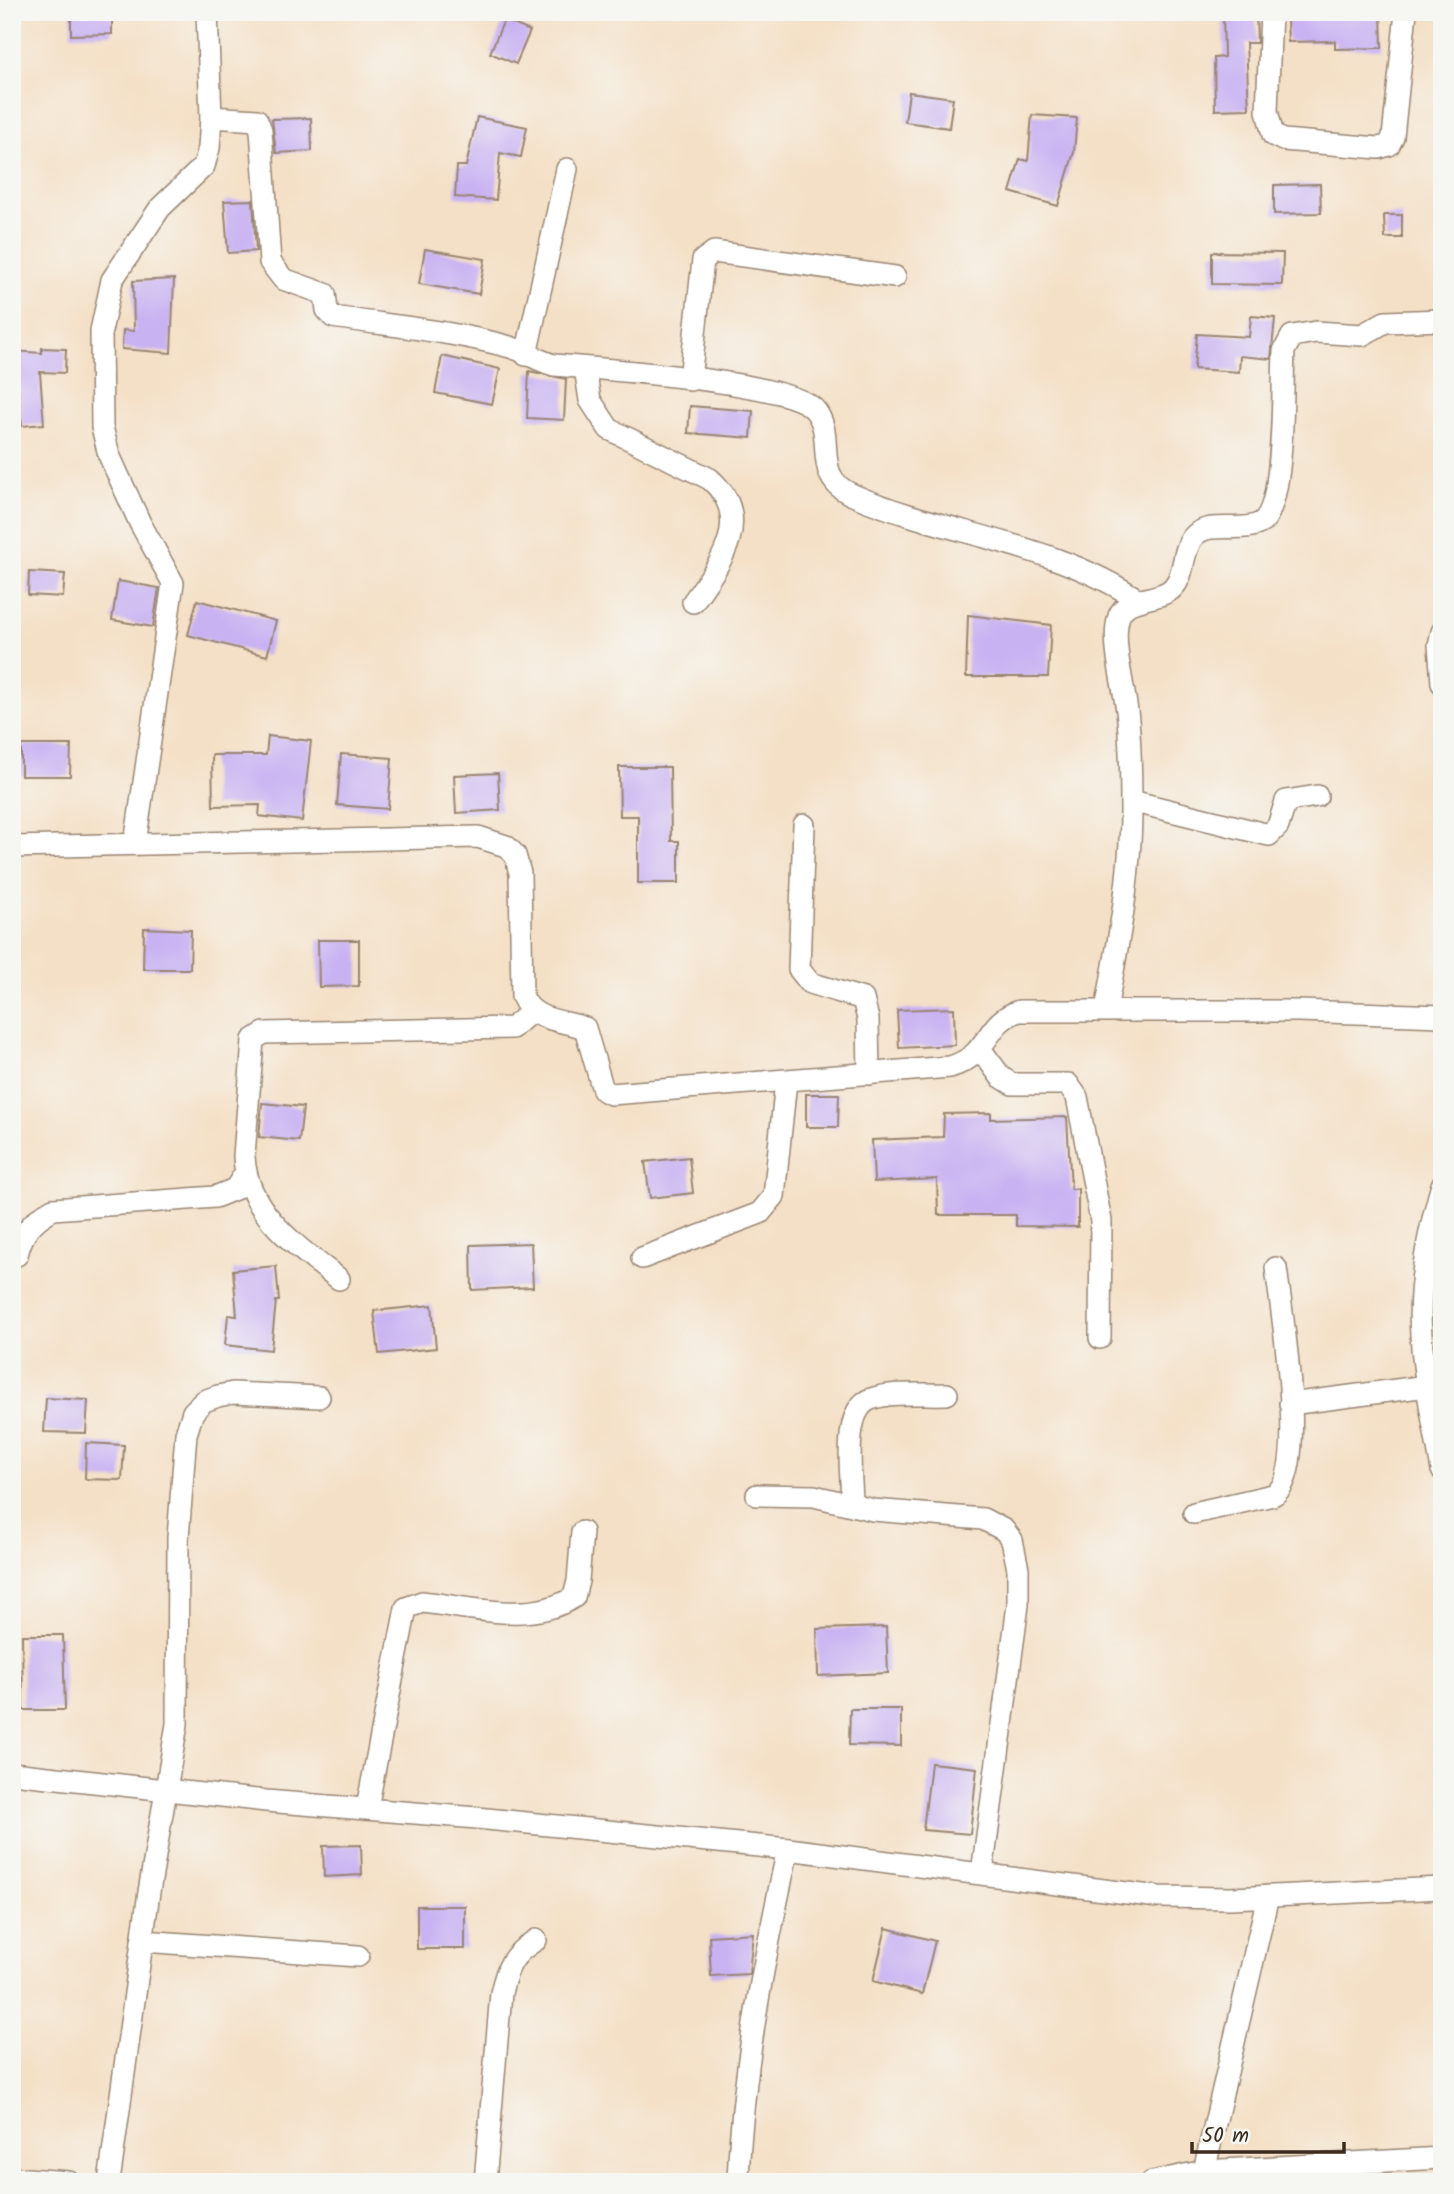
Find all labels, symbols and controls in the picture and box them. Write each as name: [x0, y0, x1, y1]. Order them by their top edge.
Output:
scale bar: [1192, 2110, 1344, 2154]
text: 50 m: [1202, 2120, 1249, 2153]

